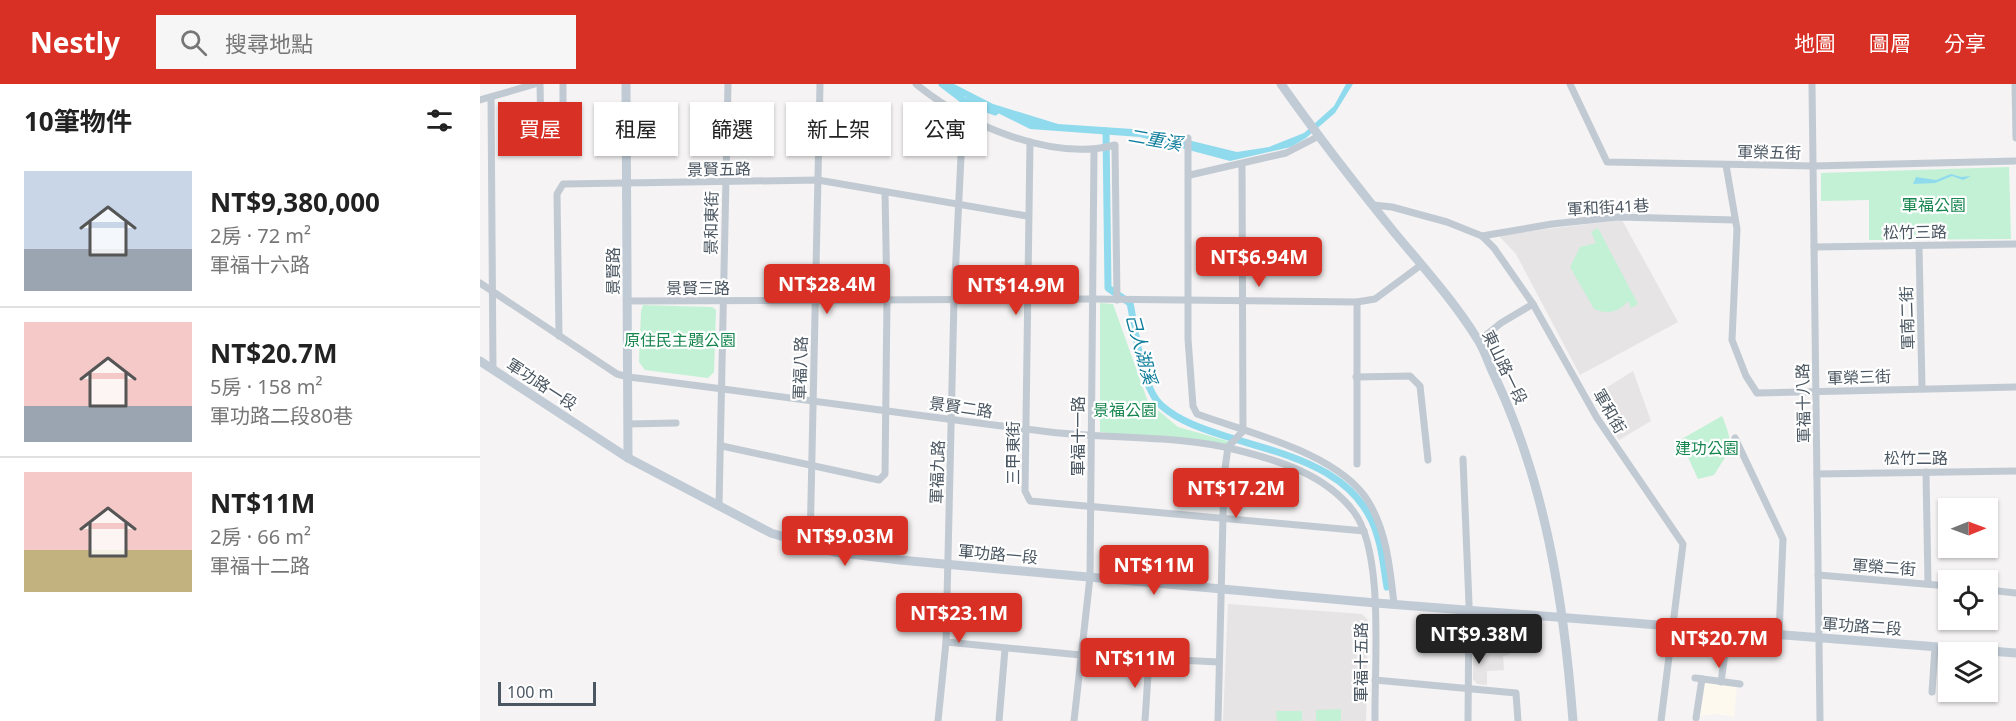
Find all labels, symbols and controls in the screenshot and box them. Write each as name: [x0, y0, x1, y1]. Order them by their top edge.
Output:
search box: [156, 15, 576, 69]
text: Nestly: [30, 23, 120, 61]
icon: search: [177, 26, 210, 59]
text: 搜尋地點: [225, 28, 313, 58]
text: 地圖: [1794, 29, 1836, 57]
text: 圖層: [1869, 29, 1911, 57]
text: 分享: [1944, 29, 1986, 57]
chip: 買屋: [498, 102, 582, 156]
chip: 租屋: [594, 102, 678, 156]
chip: 篩選: [690, 102, 774, 156]
chip: 新上架: [786, 102, 891, 156]
chip: 公寓: [903, 102, 987, 156]
text: 10筆物件: [24, 103, 132, 139]
icon: filters: [423, 104, 456, 137]
water label: 二重溪: [1127, 123, 1187, 156]
street label: 軍榮五街: [1737, 140, 1801, 164]
street label: 景賢五路: [687, 157, 751, 181]
text: NT$9,380,000: [210, 184, 380, 220]
street label: 景和東街: [699, 191, 723, 255]
street label: 軍和街41巷: [1566, 194, 1650, 220]
park label: 軍福公園: [1902, 194, 1966, 216]
icon: home: [72, 195, 144, 267]
street label: 松竹三路: [1883, 220, 1947, 244]
text: 2房 · 72 m²: [210, 222, 311, 249]
pin: NT$6.94M: [1197, 237, 1321, 288]
text: NT$6.94M: [1210, 243, 1308, 270]
street label: 景賢路: [602, 247, 624, 295]
text: 軍福十六路: [210, 251, 310, 278]
pin: NT$28.4M: [765, 264, 889, 315]
pin: NT$14.9M: [954, 265, 1078, 316]
text: NT$28.4M: [778, 270, 876, 297]
text: NT$14.9M: [967, 271, 1065, 298]
street label: 景賢三路: [666, 277, 730, 299]
street label: 軍南二街: [1895, 286, 1919, 350]
water label: 己人湖溪: [1121, 311, 1164, 390]
street label: 東山路一段: [1478, 326, 1532, 408]
park label: 原住民主題公園: [624, 329, 736, 351]
text: NT$20.7M: [210, 335, 337, 371]
street label: 軍福八路: [788, 336, 812, 400]
icon: home: [72, 346, 144, 418]
street label: 軍功路一段: [502, 353, 582, 415]
street label: 軍福十八路: [1791, 363, 1815, 443]
street label: 軍榮三街: [1827, 365, 1891, 389]
text: 5房 · 158 m²: [210, 373, 322, 400]
street label: 軍和街: [1588, 385, 1632, 437]
street label: 景賢二路: [928, 392, 994, 422]
street label: 軍福十一路: [1067, 396, 1089, 476]
park label: 景福公園: [1093, 399, 1157, 421]
text: 軍功路二段80巷: [210, 402, 353, 429]
street label: 三甲東街: [1002, 421, 1024, 485]
park label: 建功公園: [1675, 437, 1739, 459]
street label: 軍福九路: [925, 440, 949, 504]
street label: 松竹二路: [1884, 447, 1948, 469]
pin: NT$17.2M: [1174, 468, 1298, 519]
text: NT$17.2M: [1187, 474, 1285, 501]
text: NT$11M: [210, 485, 315, 521]
icon: home: [72, 496, 144, 568]
north arrow: [1938, 498, 1998, 558]
map controls: [1938, 498, 1998, 702]
pin: NT$9.03M: [783, 516, 907, 567]
text: NT$9.03M: [796, 522, 894, 549]
text: 2房 · 66 m²: [210, 523, 311, 550]
street label: 軍功路一段: [957, 540, 1039, 568]
pin: NT$11M: [1105, 545, 1203, 596]
text: NT$11M: [1114, 551, 1194, 578]
text: 軍福十二路: [210, 552, 310, 579]
street label: 軍榮二街: [1851, 554, 1917, 580]
button: locate: [1938, 570, 1998, 630]
pin: NT$23.1M: [897, 593, 1021, 644]
text: NT$23.1M: [910, 599, 1008, 626]
street label: 軍功路二段: [1821, 612, 1903, 640]
pin: NT$9.38M: [1417, 614, 1541, 665]
pin: NT$20.7M: [1657, 618, 1781, 669]
text: NT$9.38M: [1430, 620, 1528, 647]
street label: 軍福十五路: [1350, 622, 1372, 702]
text: NT$20.7M: [1670, 624, 1768, 651]
pin: NT$11M: [1086, 638, 1184, 689]
button: layers: [1938, 642, 1998, 702]
text: NT$11M: [1095, 644, 1175, 671]
scale bar: [498, 679, 596, 706]
text: 100 m: [507, 681, 554, 703]

